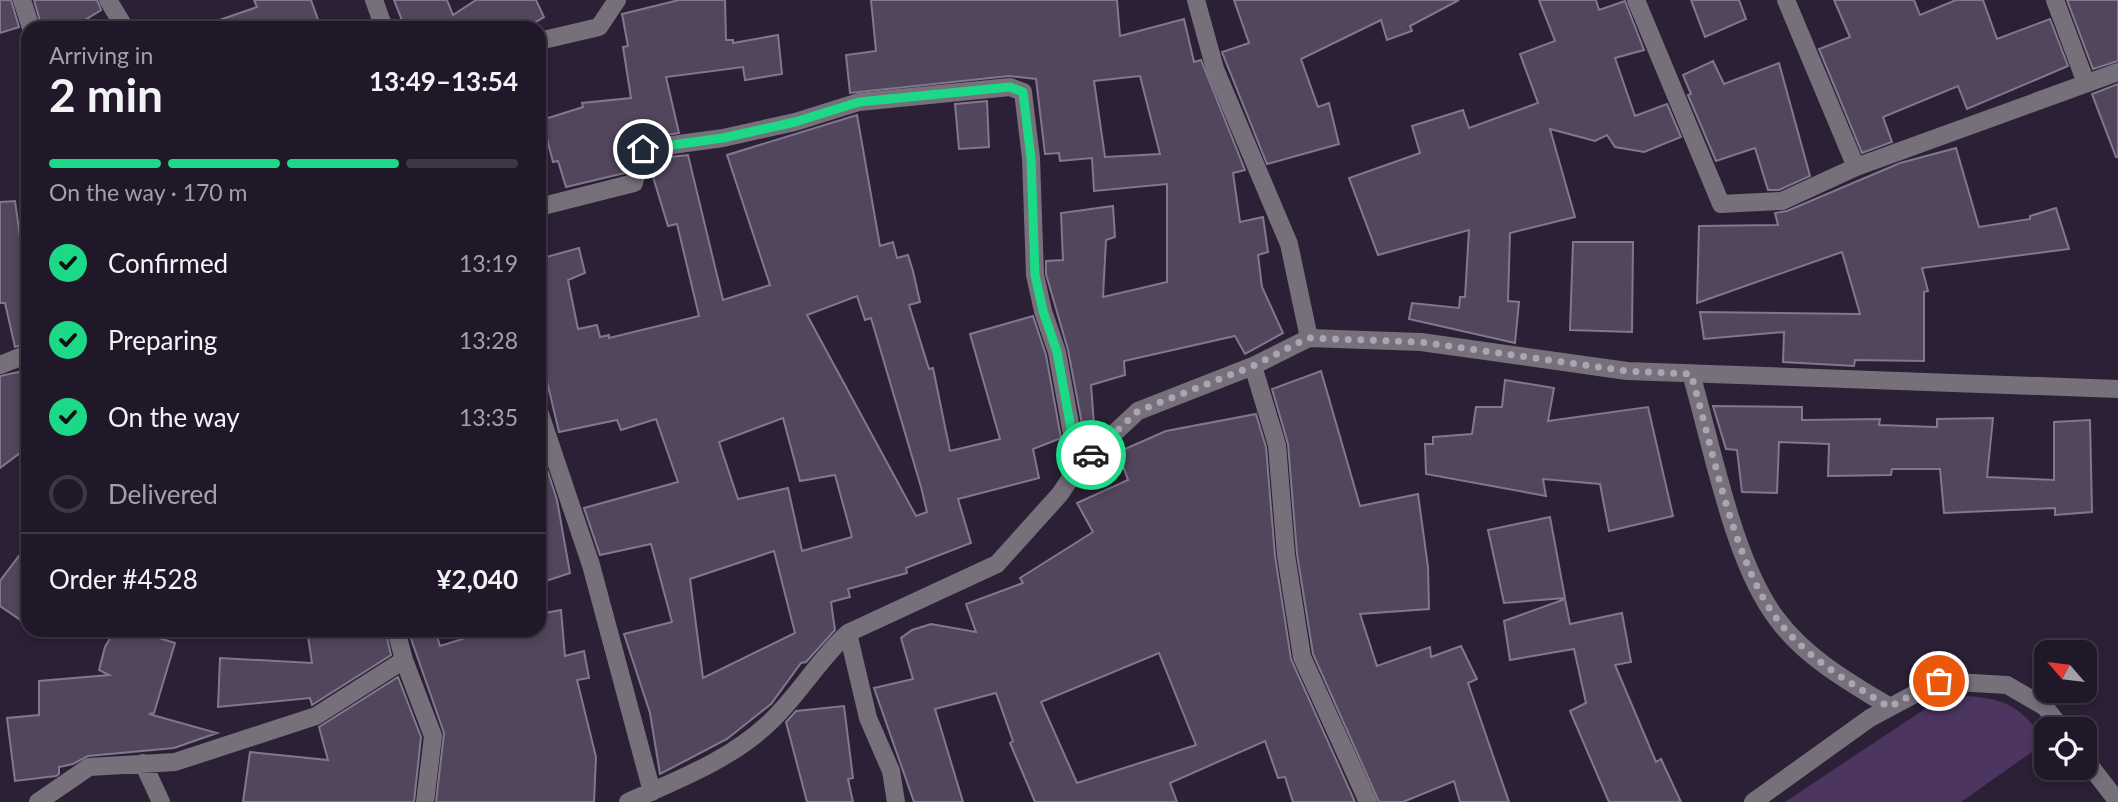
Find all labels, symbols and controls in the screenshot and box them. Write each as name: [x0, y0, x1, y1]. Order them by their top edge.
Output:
text: Arriving in: [49, 41, 153, 69]
text: 13:49–13:54: [369, 65, 518, 97]
text: 2 min: [49, 67, 163, 122]
pin: [613, 119, 673, 179]
icon: home: [624, 130, 662, 168]
text: On the way · 170 m: [49, 178, 248, 206]
icon: check: [49, 244, 87, 282]
text: Confirmed: [108, 247, 228, 279]
text: 13:19: [459, 249, 518, 277]
icon: check: [49, 321, 87, 359]
text: Preparing: [108, 324, 217, 356]
text: 13:28: [459, 326, 518, 354]
icon: check: [49, 398, 87, 436]
text: On the way: [108, 401, 240, 433]
text: 13:35: [459, 403, 518, 431]
courier: [1056, 420, 1126, 490]
icon: car: [1072, 436, 1110, 474]
text: Delivered: [108, 478, 218, 510]
text: Order #4528: [49, 563, 198, 595]
text: ¥2,040: [437, 563, 518, 595]
north arrow: [2034, 640, 2096, 704]
map controls: [2034, 640, 2097, 780]
pin: [1909, 651, 1969, 711]
icon: bag: [1920, 662, 1958, 700]
button: locate: [2034, 717, 2097, 780]

